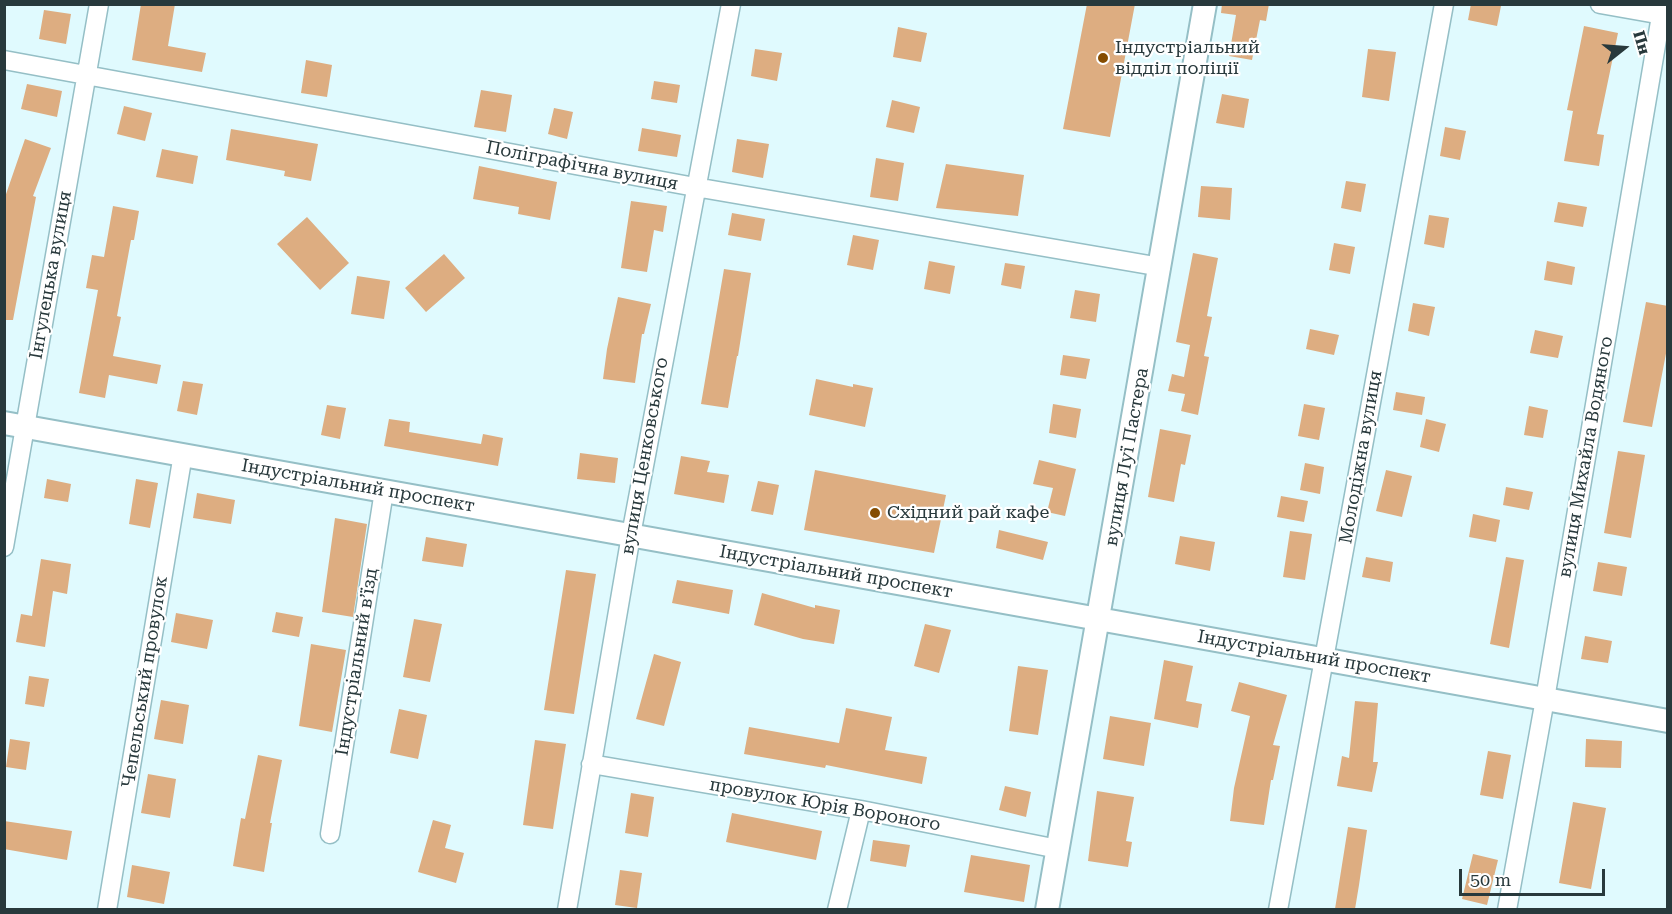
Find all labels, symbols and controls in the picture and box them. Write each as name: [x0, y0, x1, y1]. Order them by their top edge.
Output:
north arrow: [1594, 18, 1654, 78]
text: Пн: [1629, 28, 1654, 57]
place label: Індустріальний відділ поліції: [1115, 37, 1260, 80]
marker: Індустріальний відділ поліції: [1096, 51, 1110, 65]
street label: Поліграфічна вулиця: [484, 137, 680, 195]
street label: Інгулецька вулиця: [26, 189, 76, 361]
street label: вулиця Михайла Водяного: [1554, 334, 1618, 580]
street label: вулиця Ценковського: [617, 356, 673, 556]
street label: вулиця Луї Пастера: [1101, 366, 1153, 548]
street label: Молодіжна вулиця: [1335, 369, 1387, 545]
street label: Індустріальний проспект: [240, 455, 476, 517]
place label: Східний рай кафе: [887, 502, 1049, 524]
marker: Східний рай кафе: [868, 506, 882, 520]
street label: Індустріальний проспект: [718, 541, 954, 603]
street label: Індустріальний в’їзд: [331, 567, 383, 757]
street label: Чепельський провулок: [118, 574, 172, 790]
street label: Індустріальний проспект: [1196, 626, 1432, 688]
street label: провулок Юрія Вороного: [708, 774, 942, 836]
scale bar: [1462, 857, 1608, 895]
text: 50 m: [1470, 869, 1511, 890]

